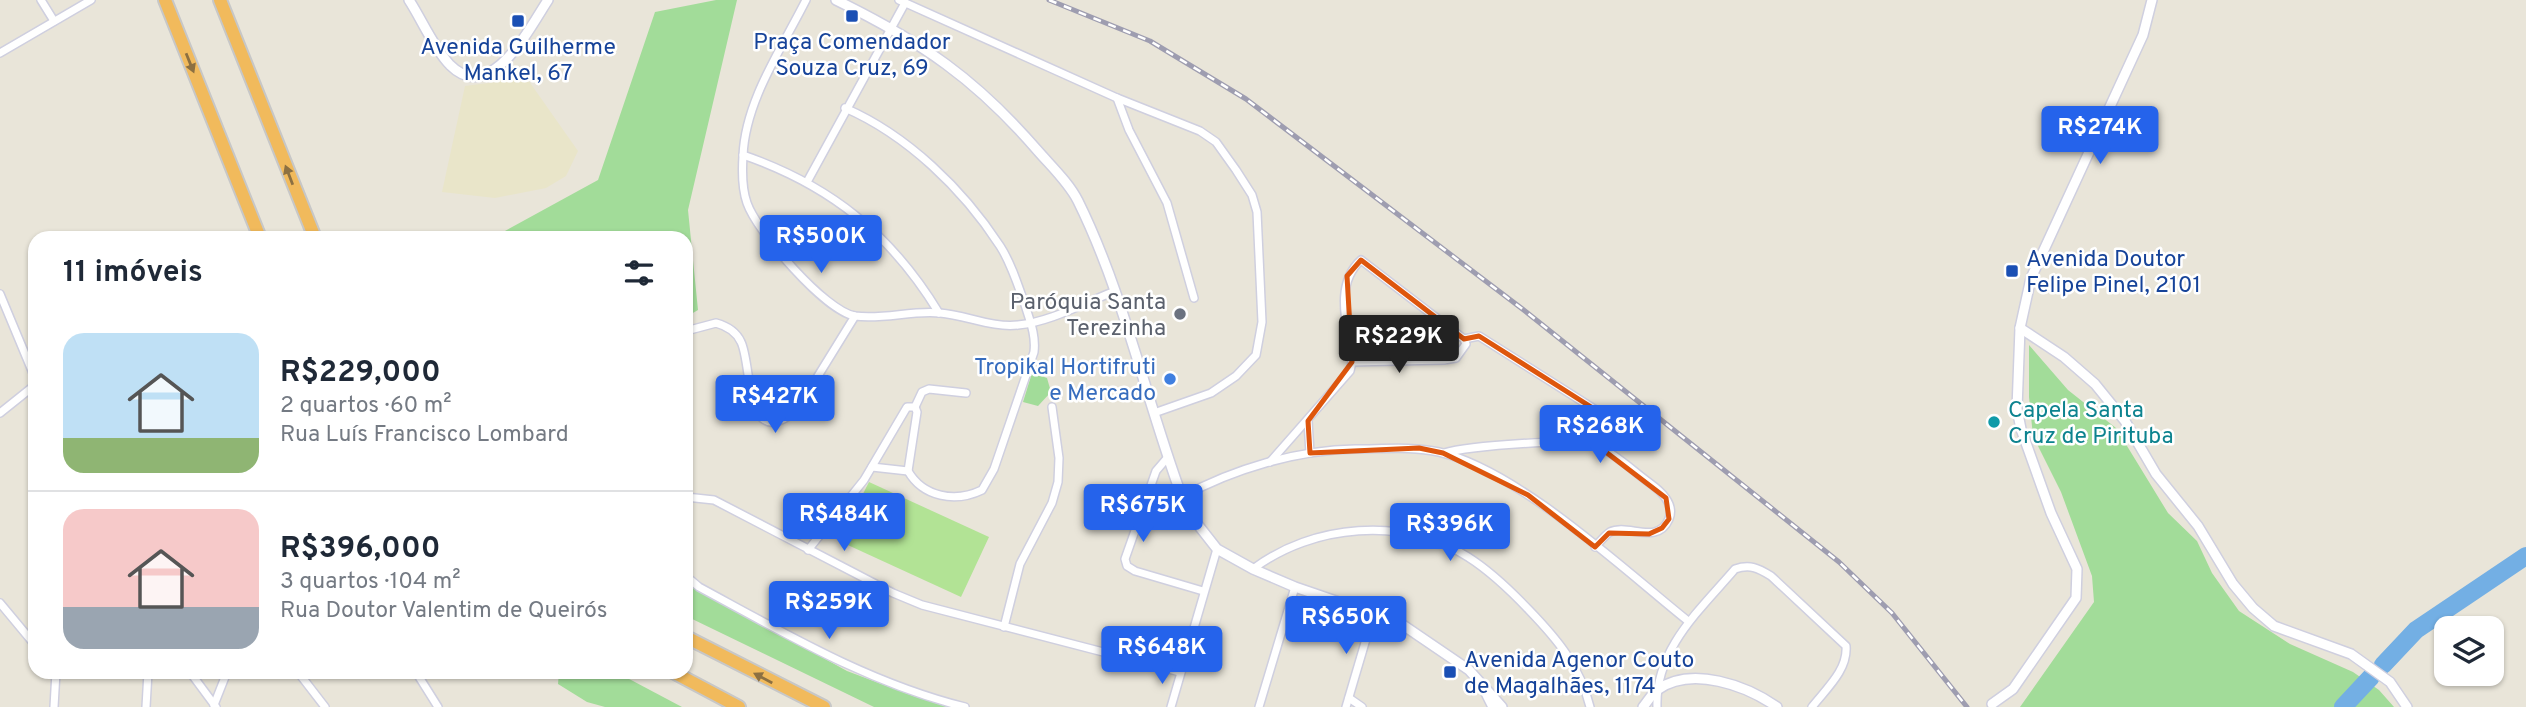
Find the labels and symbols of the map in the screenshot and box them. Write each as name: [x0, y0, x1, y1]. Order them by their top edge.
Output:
marker: Praça Comendador Souza Cruz, 69: [844, 8, 860, 24]
marker: Avenida Guilherme Mankel, 67: [510, 13, 526, 29]
place label: Praça Comendador Souza Cruz, 69: [753, 29, 951, 84]
place label: Avenida Guilherme Mankel, 67: [420, 34, 616, 89]
one-way arrow: [185, 53, 196, 74]
pin: R$274K: [2043, 106, 2157, 166]
one-way arrow: [283, 164, 294, 185]
pin: R$500K: [764, 216, 878, 275]
place label: Avenida Doutor Felipe Pinel, 2101: [2026, 246, 2201, 301]
marker: Avenida Doutor Felipe Pinel, 2101: [2004, 263, 2020, 279]
place label: Paróquia Santa Terezinha: [1010, 289, 1166, 344]
marker: Paróquia Santa Terezinha: [1172, 306, 1188, 322]
pin: R$229K: [1342, 316, 1456, 375]
place label: Tropikal Hortifruti e Mercado: [974, 354, 1156, 409]
marker: Tropikal Hortifruti e Mercado: [1162, 371, 1178, 387]
pin: R$427K: [718, 376, 832, 435]
place label: Capela Santa Cruz de Pirituba: [2008, 397, 2174, 452]
pin: R$268K: [1543, 406, 1657, 465]
marker: Capela Santa Cruz de Pirituba: [1986, 414, 2002, 430]
pin: R$675K: [1086, 484, 1200, 544]
pin: R$484K: [787, 494, 901, 553]
pin: R$396K: [1393, 504, 1507, 563]
pin: R$259K: [772, 582, 886, 641]
pin: R$650K: [1289, 596, 1403, 656]
pin: R$648K: [1105, 626, 1219, 686]
place label: Avenida Agenor Couto de Magalhães, 1174: [1464, 647, 1694, 702]
marker: Avenida Agenor Couto de Magalhães, 1174: [1442, 664, 1458, 680]
one-way arrow: [753, 672, 773, 683]

